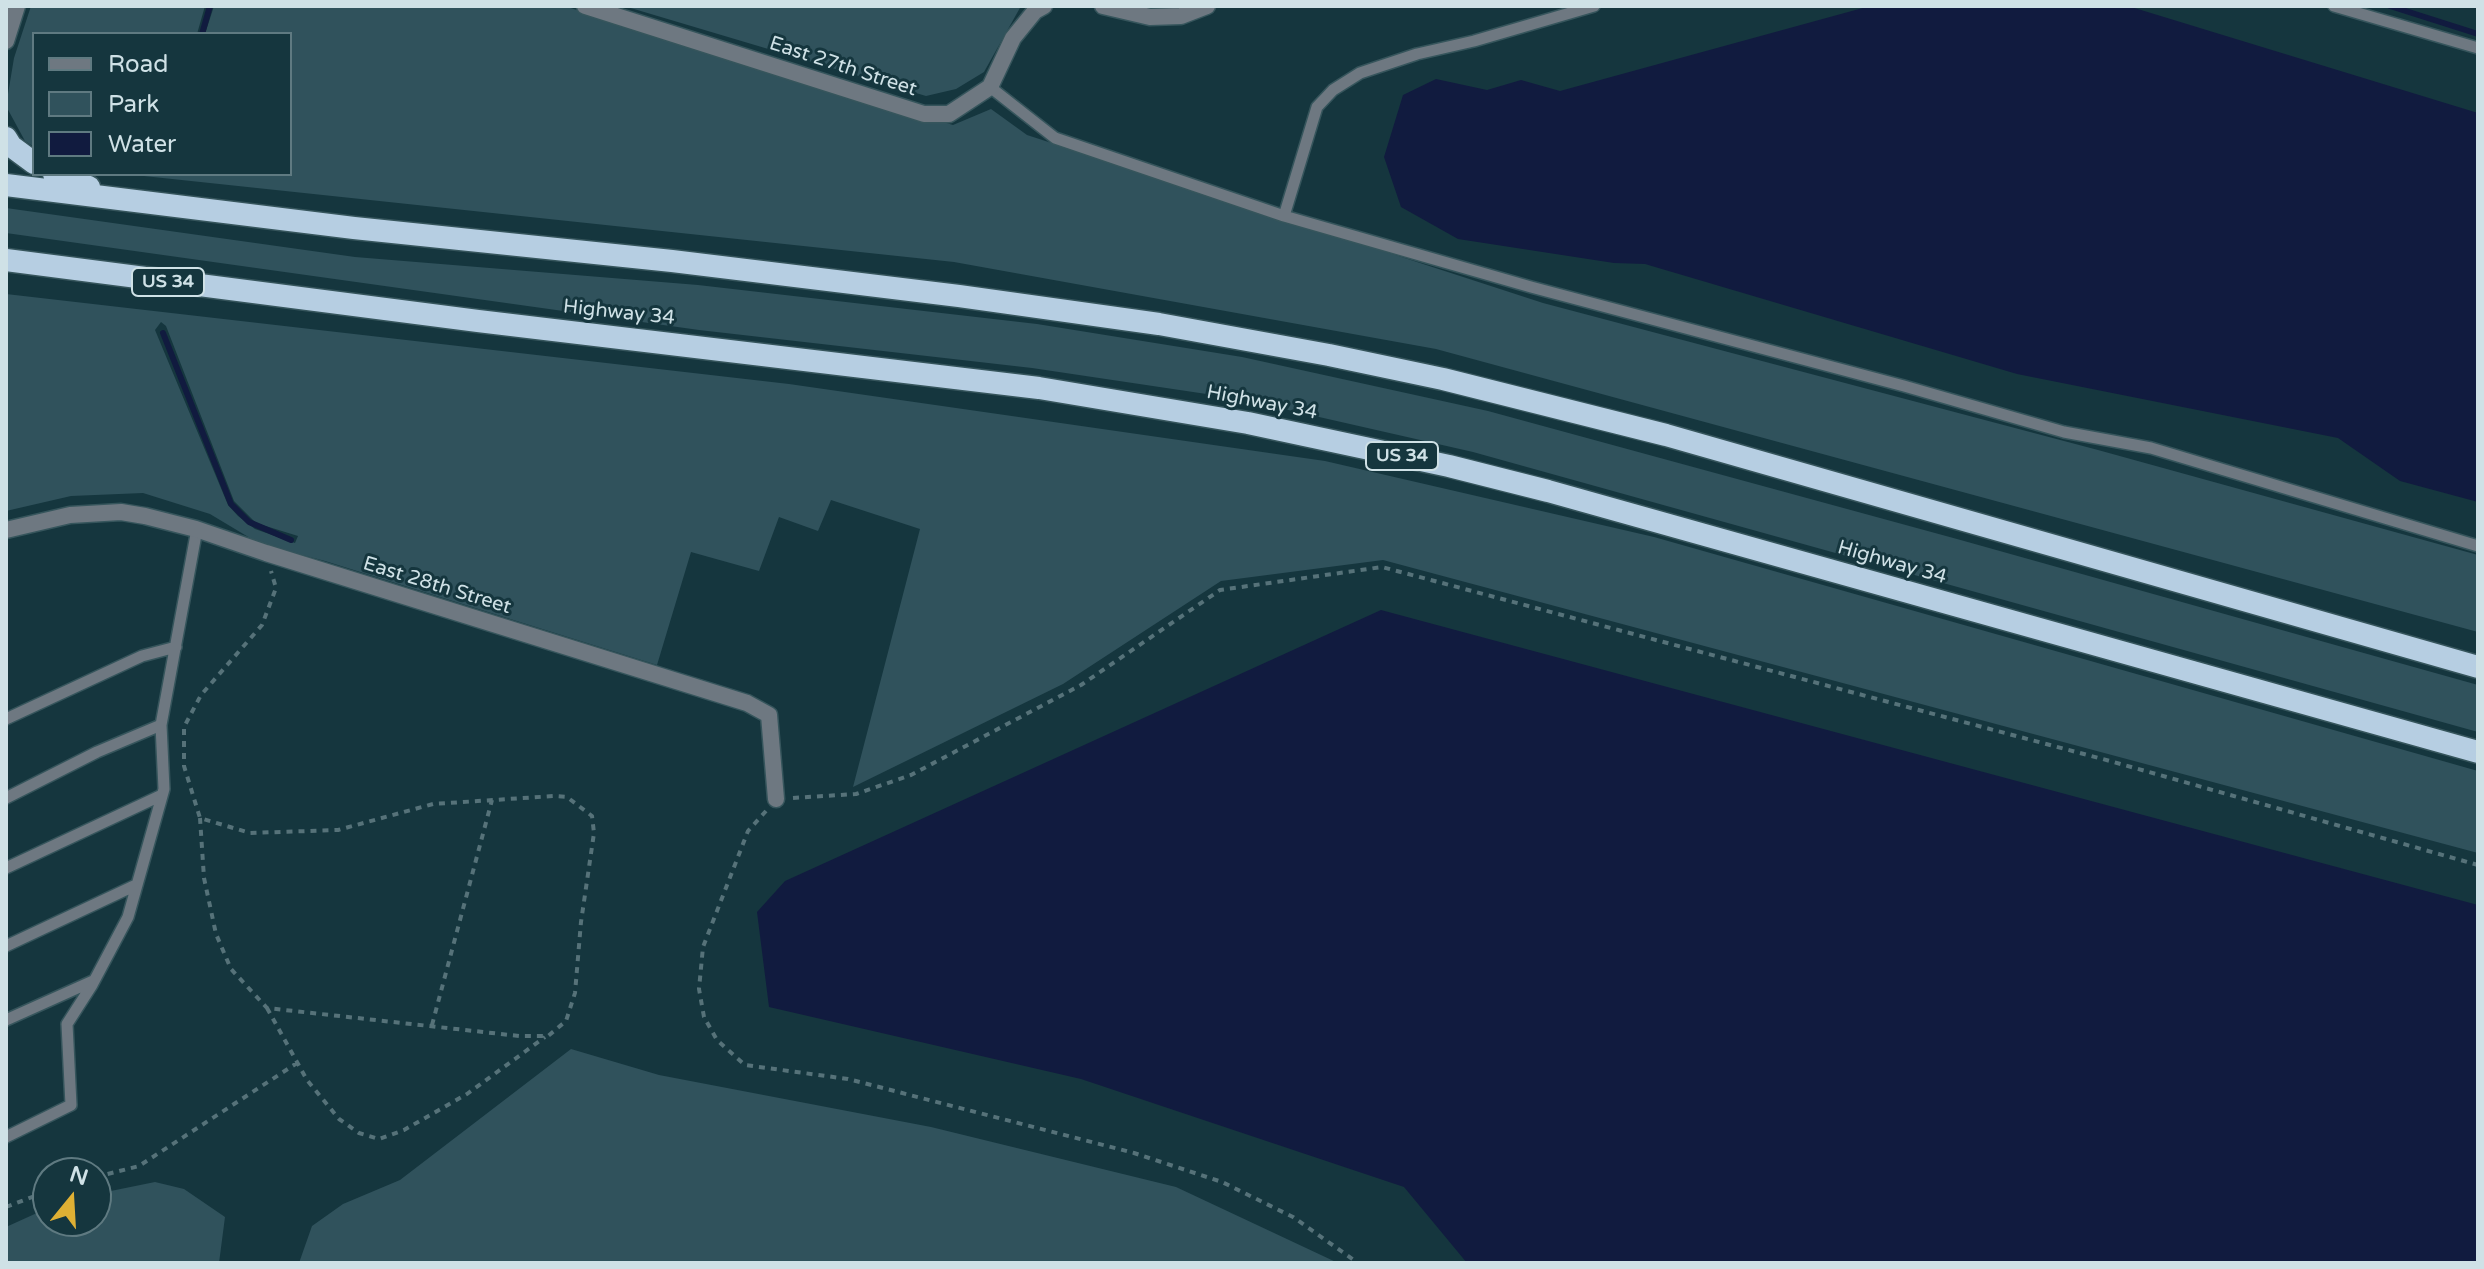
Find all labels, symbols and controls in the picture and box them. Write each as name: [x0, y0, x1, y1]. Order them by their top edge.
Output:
legend: [32, 32, 292, 176]
street label: East 27th Street: [766, 32, 920, 102]
text: Road: [108, 50, 168, 79]
text: Park: [108, 90, 159, 119]
text: Water: [108, 130, 176, 159]
road number: US 34: [132, 268, 204, 296]
street label: Highway 34: [562, 295, 676, 331]
street label: Highway 34: [1205, 381, 1319, 425]
road number: US 34: [1366, 442, 1438, 470]
street label: Highway 34: [1835, 536, 1949, 590]
street label: East 28th Street: [360, 552, 514, 620]
north arrow: [32, 1157, 112, 1237]
text: N: [66, 1161, 91, 1191]

